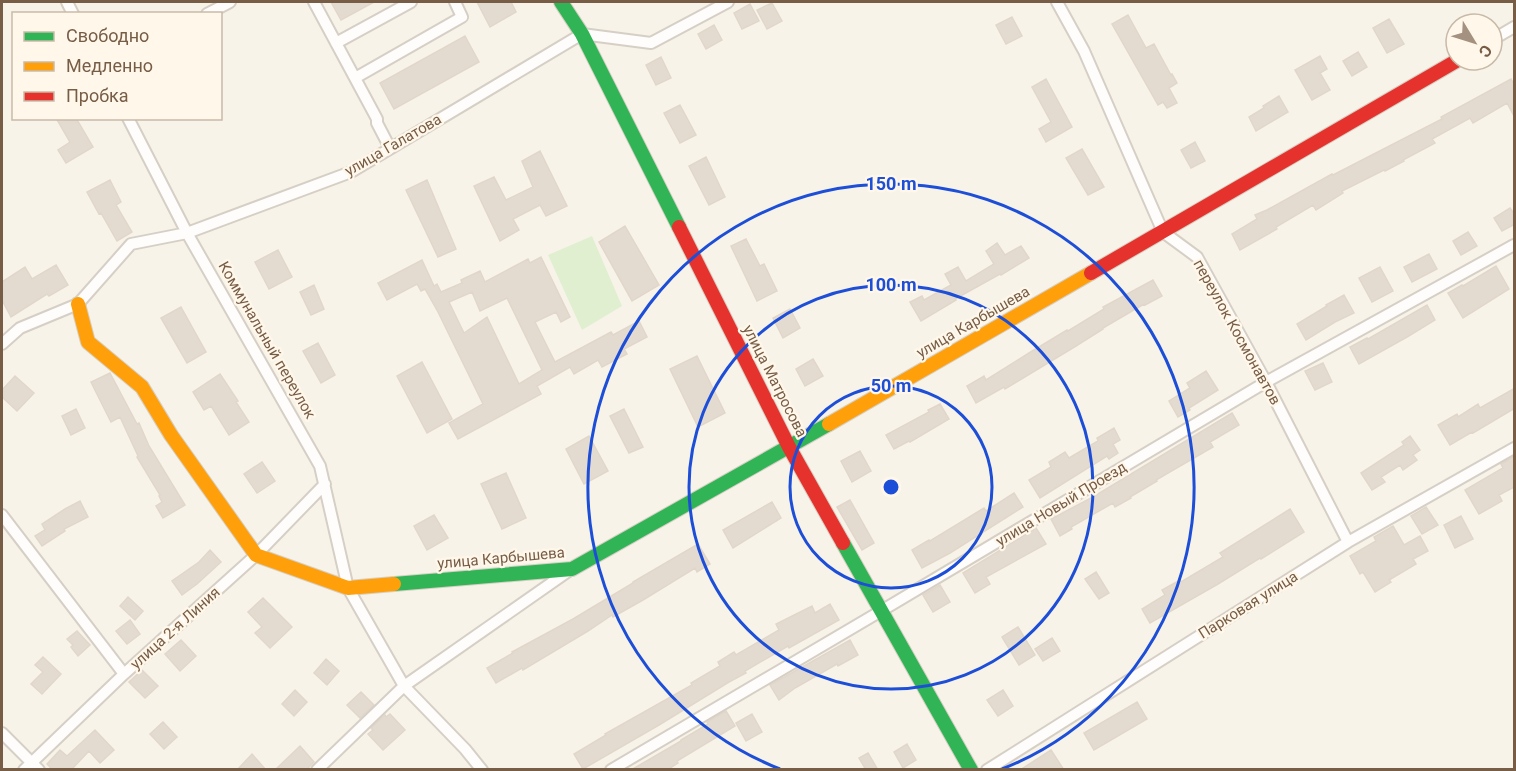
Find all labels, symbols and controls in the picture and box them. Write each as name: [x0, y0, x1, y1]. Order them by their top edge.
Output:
legend: [12, 12, 222, 120]
north arrow: [1444, 12, 1504, 72]
text: Свободно: [66, 25, 149, 46]
text: С: [1475, 41, 1496, 61]
text: Медленно: [66, 55, 153, 76]
text: Пробка: [66, 85, 129, 106]
street label: улица Галатова: [341, 110, 445, 180]
text: 150 m: [865, 173, 917, 194]
street label: переулок Космонавтов: [1189, 256, 1285, 408]
street label: Коммунальный переулок: [215, 258, 319, 422]
text: 100 m: [865, 274, 917, 295]
street label: улица Карбышева: [913, 282, 1033, 362]
street label: улица Матросова: [739, 322, 811, 440]
text: 50 m: [871, 375, 911, 396]
street label: улица Новый Проезд: [992, 458, 1130, 550]
centre of rings: [881, 477, 901, 497]
street label: улица Карбышева: [437, 543, 565, 573]
street label: Парковая улица: [1195, 567, 1301, 643]
street label: улица 2-я Линия: [127, 583, 223, 673]

